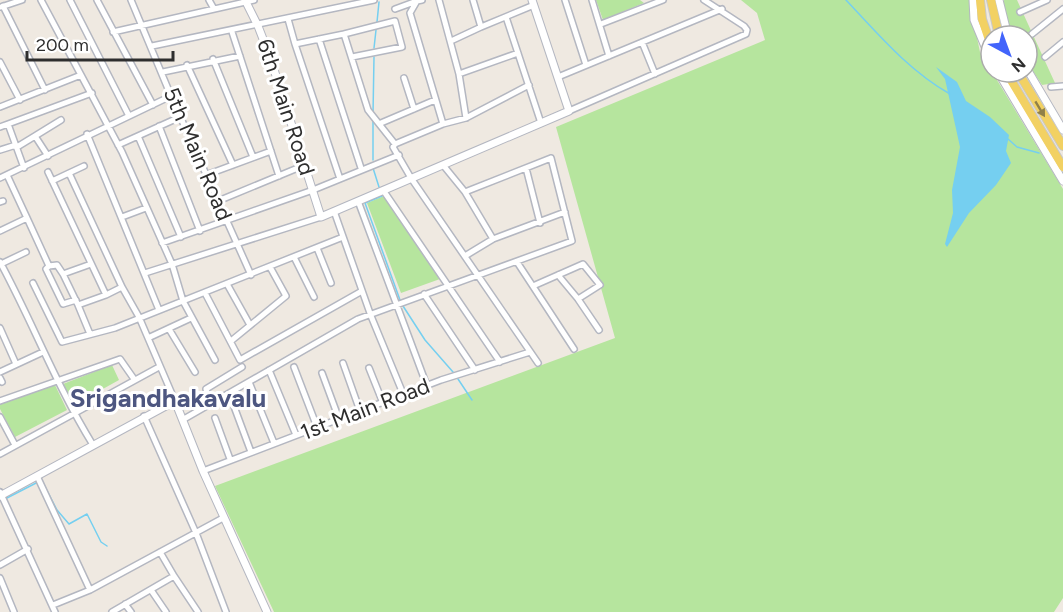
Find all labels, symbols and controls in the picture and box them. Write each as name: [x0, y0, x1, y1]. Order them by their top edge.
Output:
scale bar: [27, 24, 172, 62]
north arrow: [979, 24, 1039, 84]
text: 200 m: [36, 34, 89, 56]
street label: 6th Main Road: [251, 35, 321, 179]
text: N: [1008, 54, 1029, 76]
street label: 5th Main Road: [158, 83, 238, 225]
one-way arrow: [1035, 101, 1046, 117]
street label: 1st Main Road: [296, 372, 434, 446]
district label: Srigandhakavalu: [70, 382, 266, 414]

